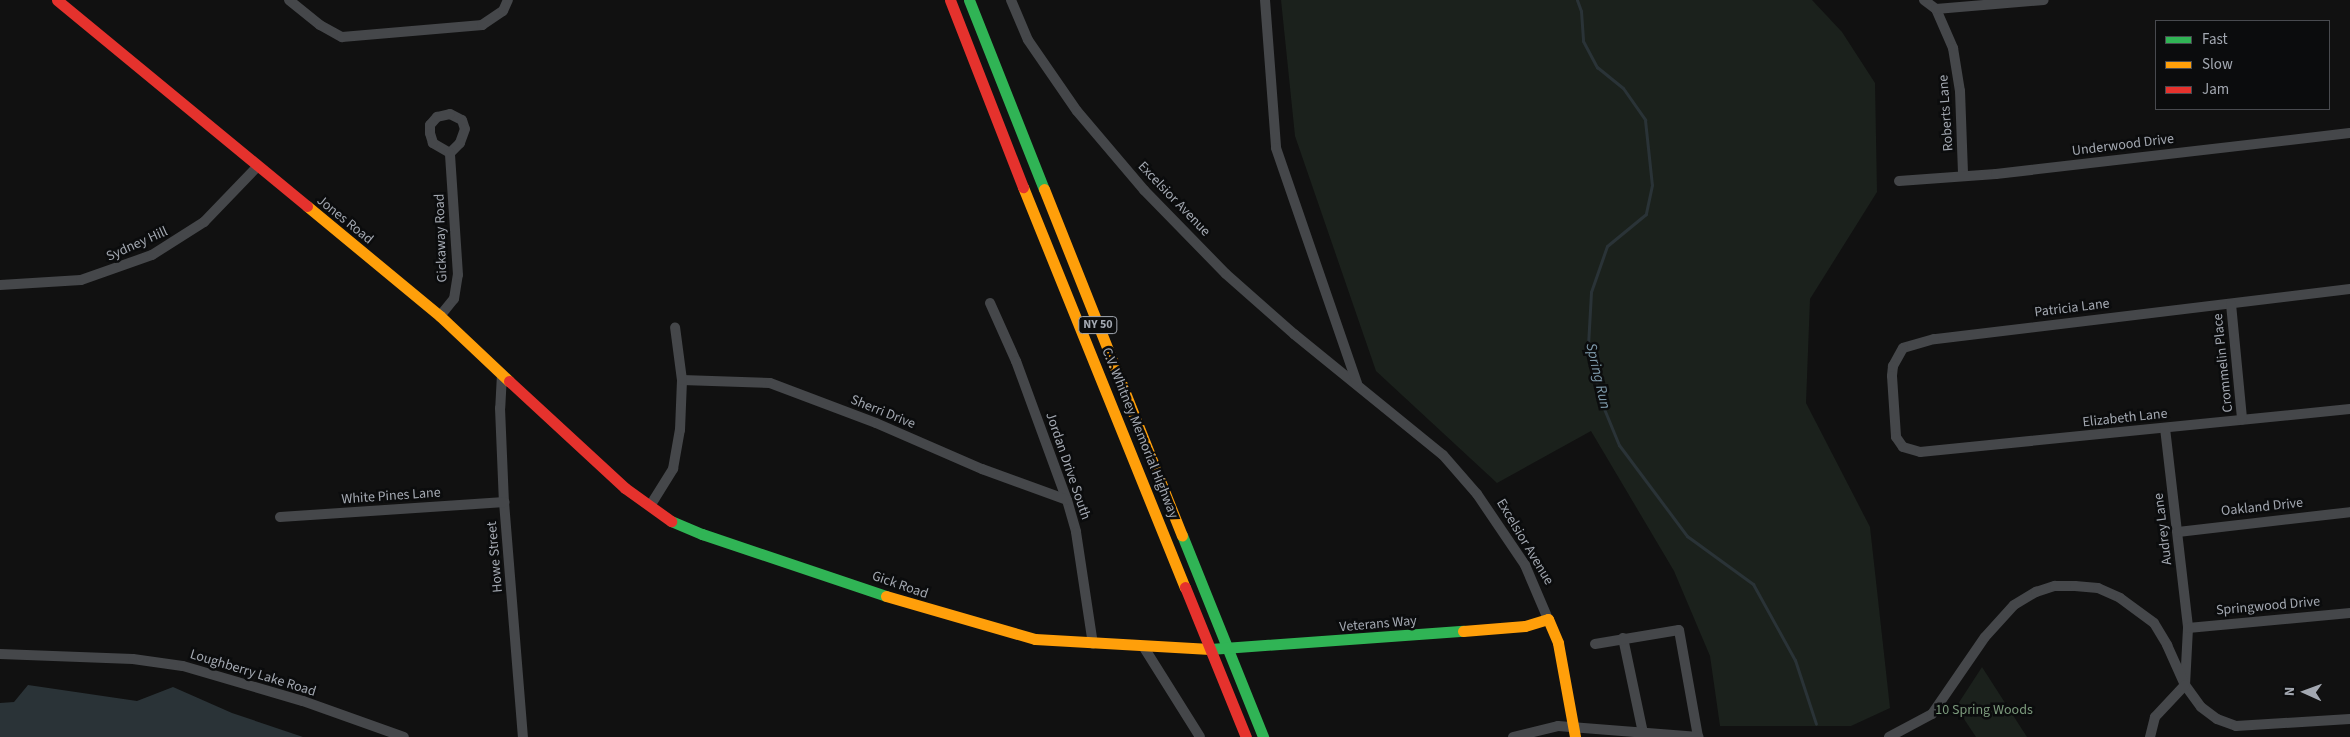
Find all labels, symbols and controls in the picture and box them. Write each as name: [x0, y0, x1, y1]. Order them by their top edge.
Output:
legend: [2155, 20, 2330, 110]
text: Fast: [2202, 29, 2228, 50]
text: Slow: [2202, 54, 2233, 75]
street label: Roberts Lane: [1935, 74, 1957, 152]
text: Jam: [2202, 79, 2229, 100]
street label: Underwood Drive: [2071, 130, 2175, 160]
street label: Excelsior Avenue: [1134, 158, 1214, 240]
street label: Jones Road: [313, 192, 377, 248]
street label: Gickaway Road: [431, 193, 451, 283]
street label: Sydney Hill: [104, 223, 170, 265]
street label: Patricia Lane: [2034, 295, 2110, 321]
street label: Crommelin Place: [2209, 313, 2237, 413]
road number: NY 50: [1078, 316, 1118, 334]
water label: Spring Run: [1582, 341, 1614, 411]
street label: C.V. Whitney Memorial Highway: [1098, 345, 1182, 521]
street label: Sherri Drive: [848, 391, 918, 433]
street label: Elizabeth Lane: [2082, 405, 2168, 431]
street label: Jordan Drive South: [1042, 410, 1094, 522]
street label: White Pines Lane: [341, 484, 441, 508]
street label: Audrey Lane: [2150, 492, 2176, 566]
street label: Oakland Drive: [2220, 494, 2304, 520]
street label: Excelsior Avenue: [1493, 496, 1557, 588]
street label: Howe Street: [484, 521, 506, 593]
street label: Gick Road: [870, 568, 930, 602]
street label: Springwood Drive: [2215, 593, 2321, 619]
street label: Veterans Way: [1339, 612, 1417, 636]
street label: Loughberry Lake Road: [188, 646, 318, 700]
north arrow: [2280, 667, 2330, 717]
text: N: [2280, 686, 2300, 696]
park label: 10 Spring Woods: [1935, 702, 2033, 718]

